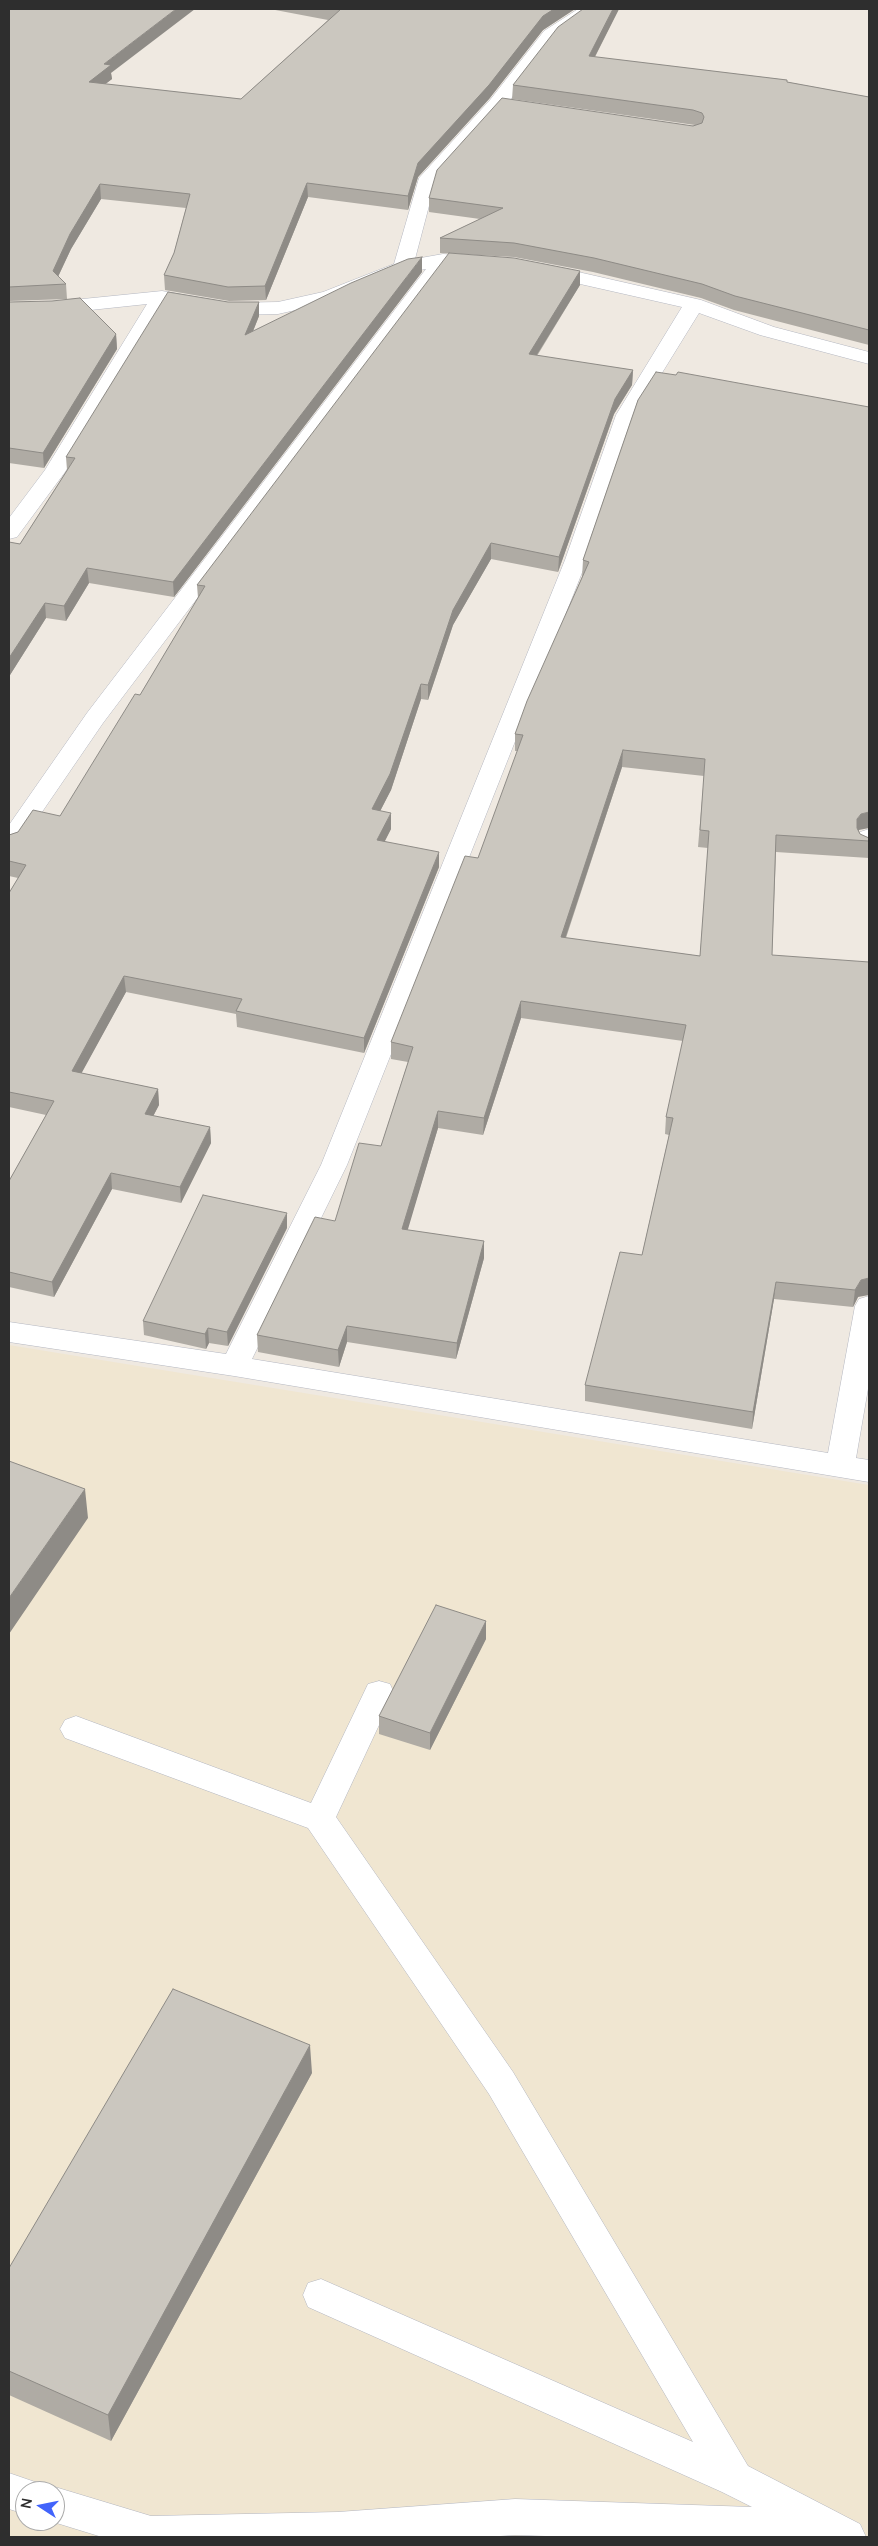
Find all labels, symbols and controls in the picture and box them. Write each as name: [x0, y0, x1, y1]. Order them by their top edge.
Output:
north arrow: [15, 2481, 65, 2531]
text: N: [15, 2496, 36, 2510]

